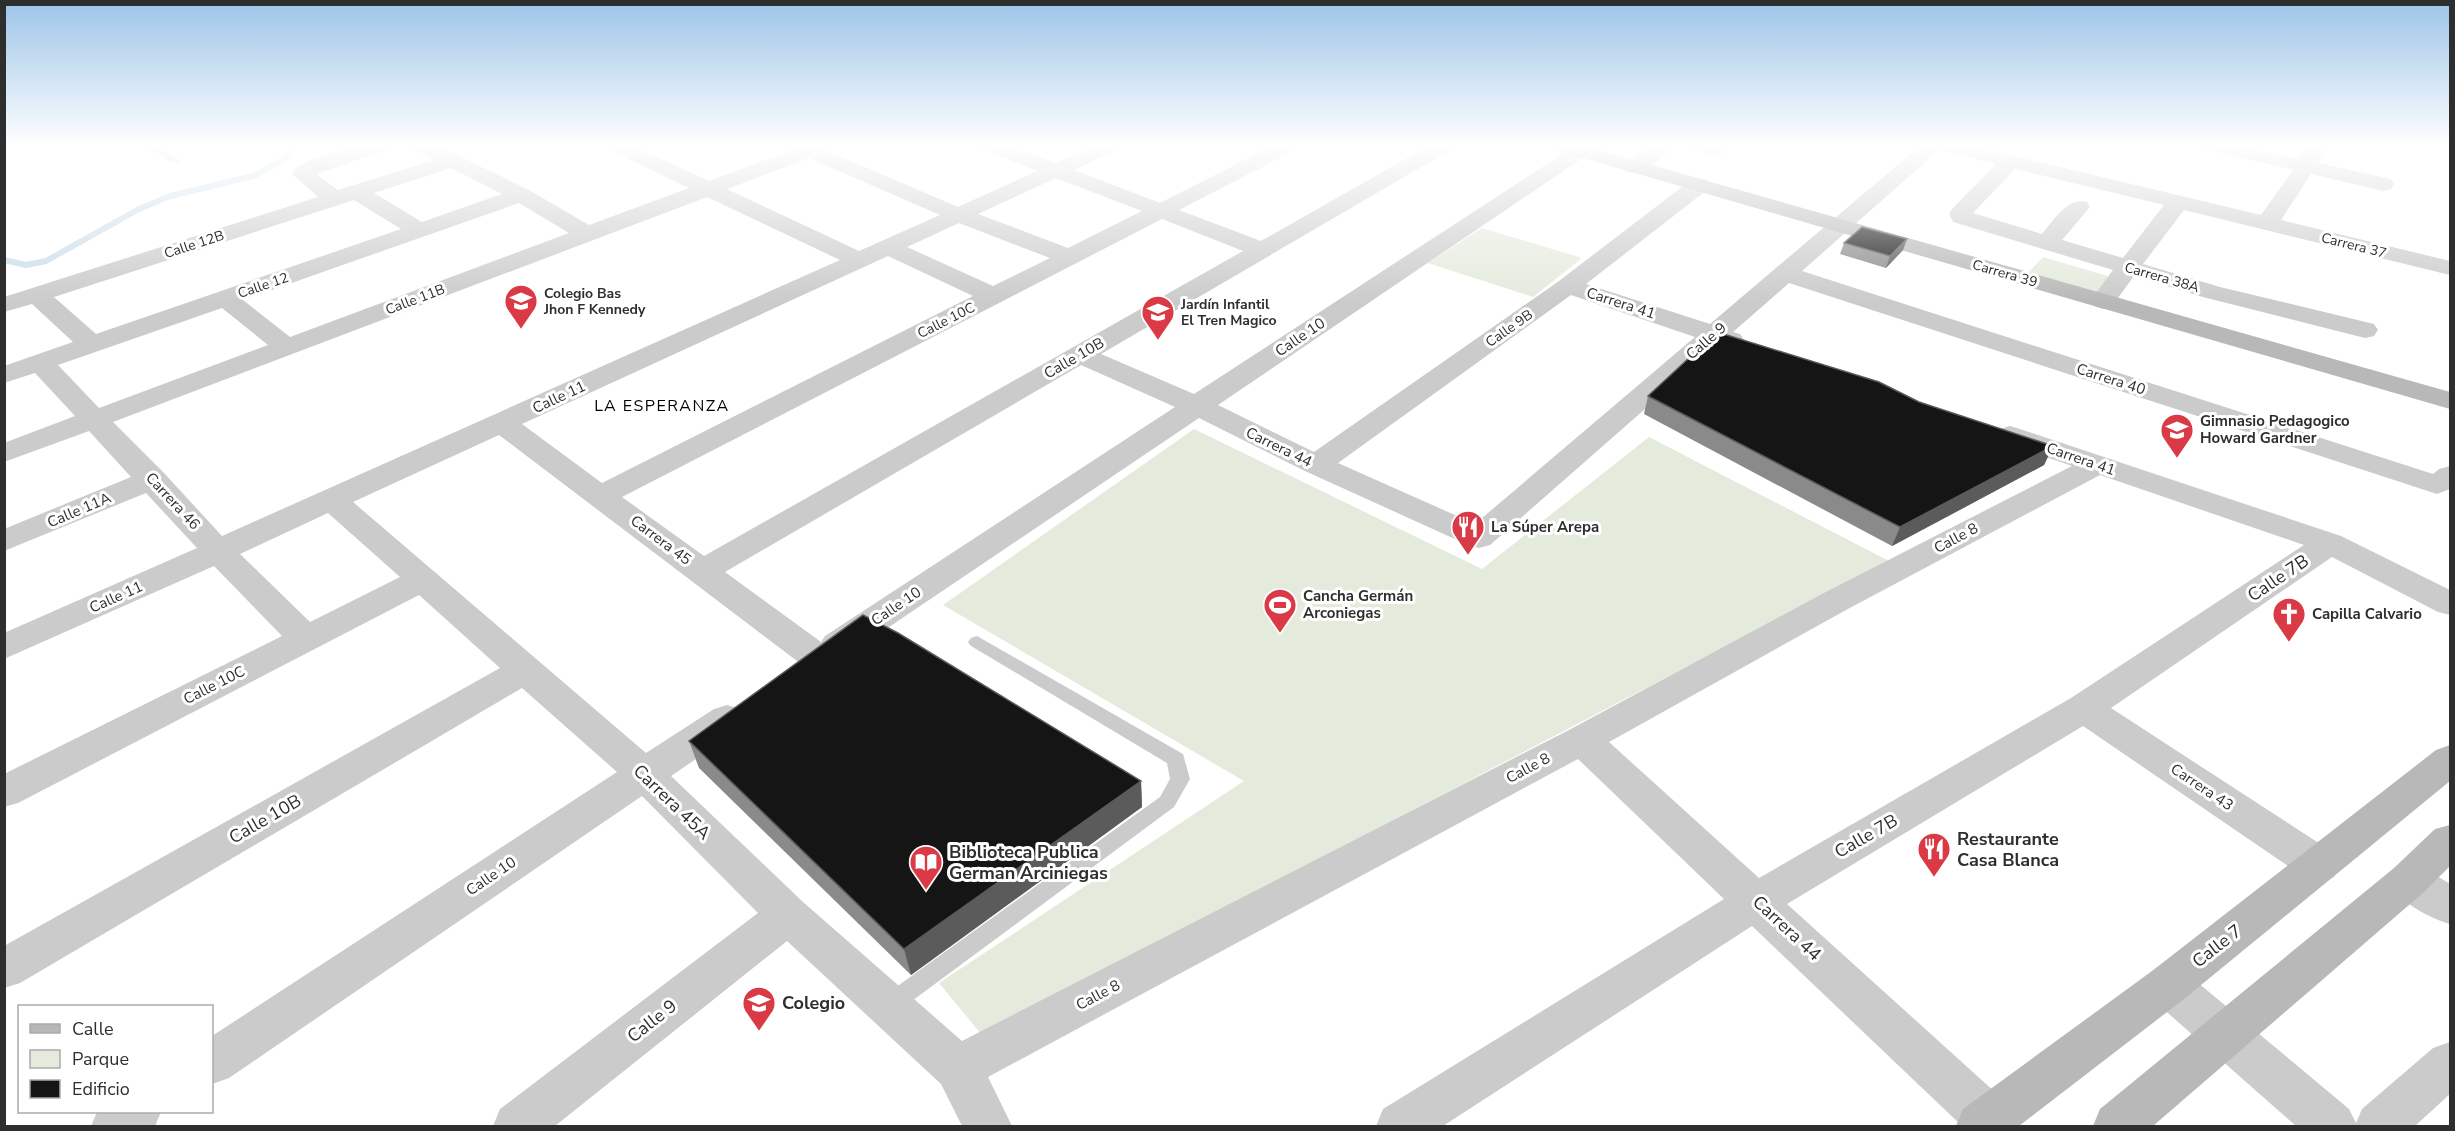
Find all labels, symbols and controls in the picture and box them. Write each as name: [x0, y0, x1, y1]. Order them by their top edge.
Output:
street label: Calle 12B: [162, 226, 227, 263]
street label: Carrera 37: [2319, 228, 2389, 263]
street label: Carrera 39: [1970, 255, 2040, 292]
street label: Carrera 38A: [2122, 258, 2201, 297]
street label: Calle 12: [235, 268, 291, 303]
street label: Calle 11B: [383, 279, 448, 319]
street label: Carrera 41: [1584, 282, 1658, 324]
school or university icon: Colegio Bas Jhon F Kennedy: [503, 283, 539, 330]
place label: Colegio Bas Jhon F Kennedy: [543, 284, 646, 319]
school or university icon: Jardín Infantil El Tren Magico: [1140, 294, 1176, 341]
place label: Jardín Infantil El Tren Magico: [1180, 295, 1277, 330]
street label: Calle 10C: [914, 298, 978, 343]
street label: Calle 9B: [1482, 305, 1537, 352]
street label: Calle 10: [1271, 313, 1329, 361]
street label: Calle 9: [1682, 318, 1730, 364]
street label: Calle 10B: [1040, 333, 1108, 383]
street label: Carrera 40: [2074, 358, 2148, 400]
street label: Calle 11: [529, 376, 589, 418]
district label: LA ESPERANZA: [594, 395, 730, 417]
place label: Gimnasio Pedagogico Howard Gardner: [2200, 411, 2350, 448]
school or university icon: Gimnasio Pedagogico Howard Gardner: [2159, 412, 2195, 459]
street label: Carrera 44: [1242, 422, 1316, 472]
street label: Carrera 41: [2044, 438, 2118, 480]
street label: Carrera 46: [141, 468, 205, 534]
street label: Calle 11A: [44, 488, 114, 532]
restaurant icon: La Súper Arepa: [1450, 509, 1486, 556]
street label: Carrera 45: [626, 510, 696, 570]
place label: La Súper Arepa: [1491, 517, 1599, 537]
street label: Calle 8: [1930, 518, 1982, 558]
street label: Calle 7B: [2243, 549, 2313, 607]
street label: Calle 11: [86, 576, 146, 618]
street label: Calle 10: [867, 582, 925, 630]
place label: Cancha Germán Arconiegas: [1303, 586, 1413, 623]
sports icon: Cancha Germán Arconiegas: [1262, 587, 1298, 634]
church icon: Capilla Calvario: [2271, 596, 2307, 643]
place label: Capilla Calvario: [2312, 604, 2422, 624]
street label: Calle 10C: [180, 661, 248, 709]
street label: Calle 8: [1502, 748, 1554, 788]
street label: Carrera 45A: [628, 759, 716, 845]
street label: Carrera 43: [2167, 759, 2237, 815]
street label: Calle 10B: [224, 789, 306, 849]
street label: Calle 7B: [1830, 808, 1902, 864]
place label: Restaurante Casa Blanca: [1957, 827, 2059, 872]
restaurant icon: Restaurante Casa Blanca: [1916, 831, 1952, 878]
place label: Biblioteca Publica German Arciniegas: [949, 840, 1108, 885]
library icon: Biblioteca Publica German Arciniegas: [908, 844, 944, 891]
street label: Calle 10: [462, 852, 520, 900]
street label: Carrera 44: [1747, 890, 1827, 966]
street label: Calle 7: [2187, 919, 2247, 973]
street label: Calle 8: [1072, 975, 1124, 1015]
school or university icon: Colegio: [741, 985, 777, 1032]
place label: Colegio: [782, 991, 845, 1015]
street label: Calle 9: [622, 994, 682, 1048]
legend: [18, 1005, 213, 1113]
text: Calle: [72, 1017, 114, 1041]
text: Parque: [72, 1047, 129, 1071]
text: Edificio: [72, 1077, 130, 1101]

